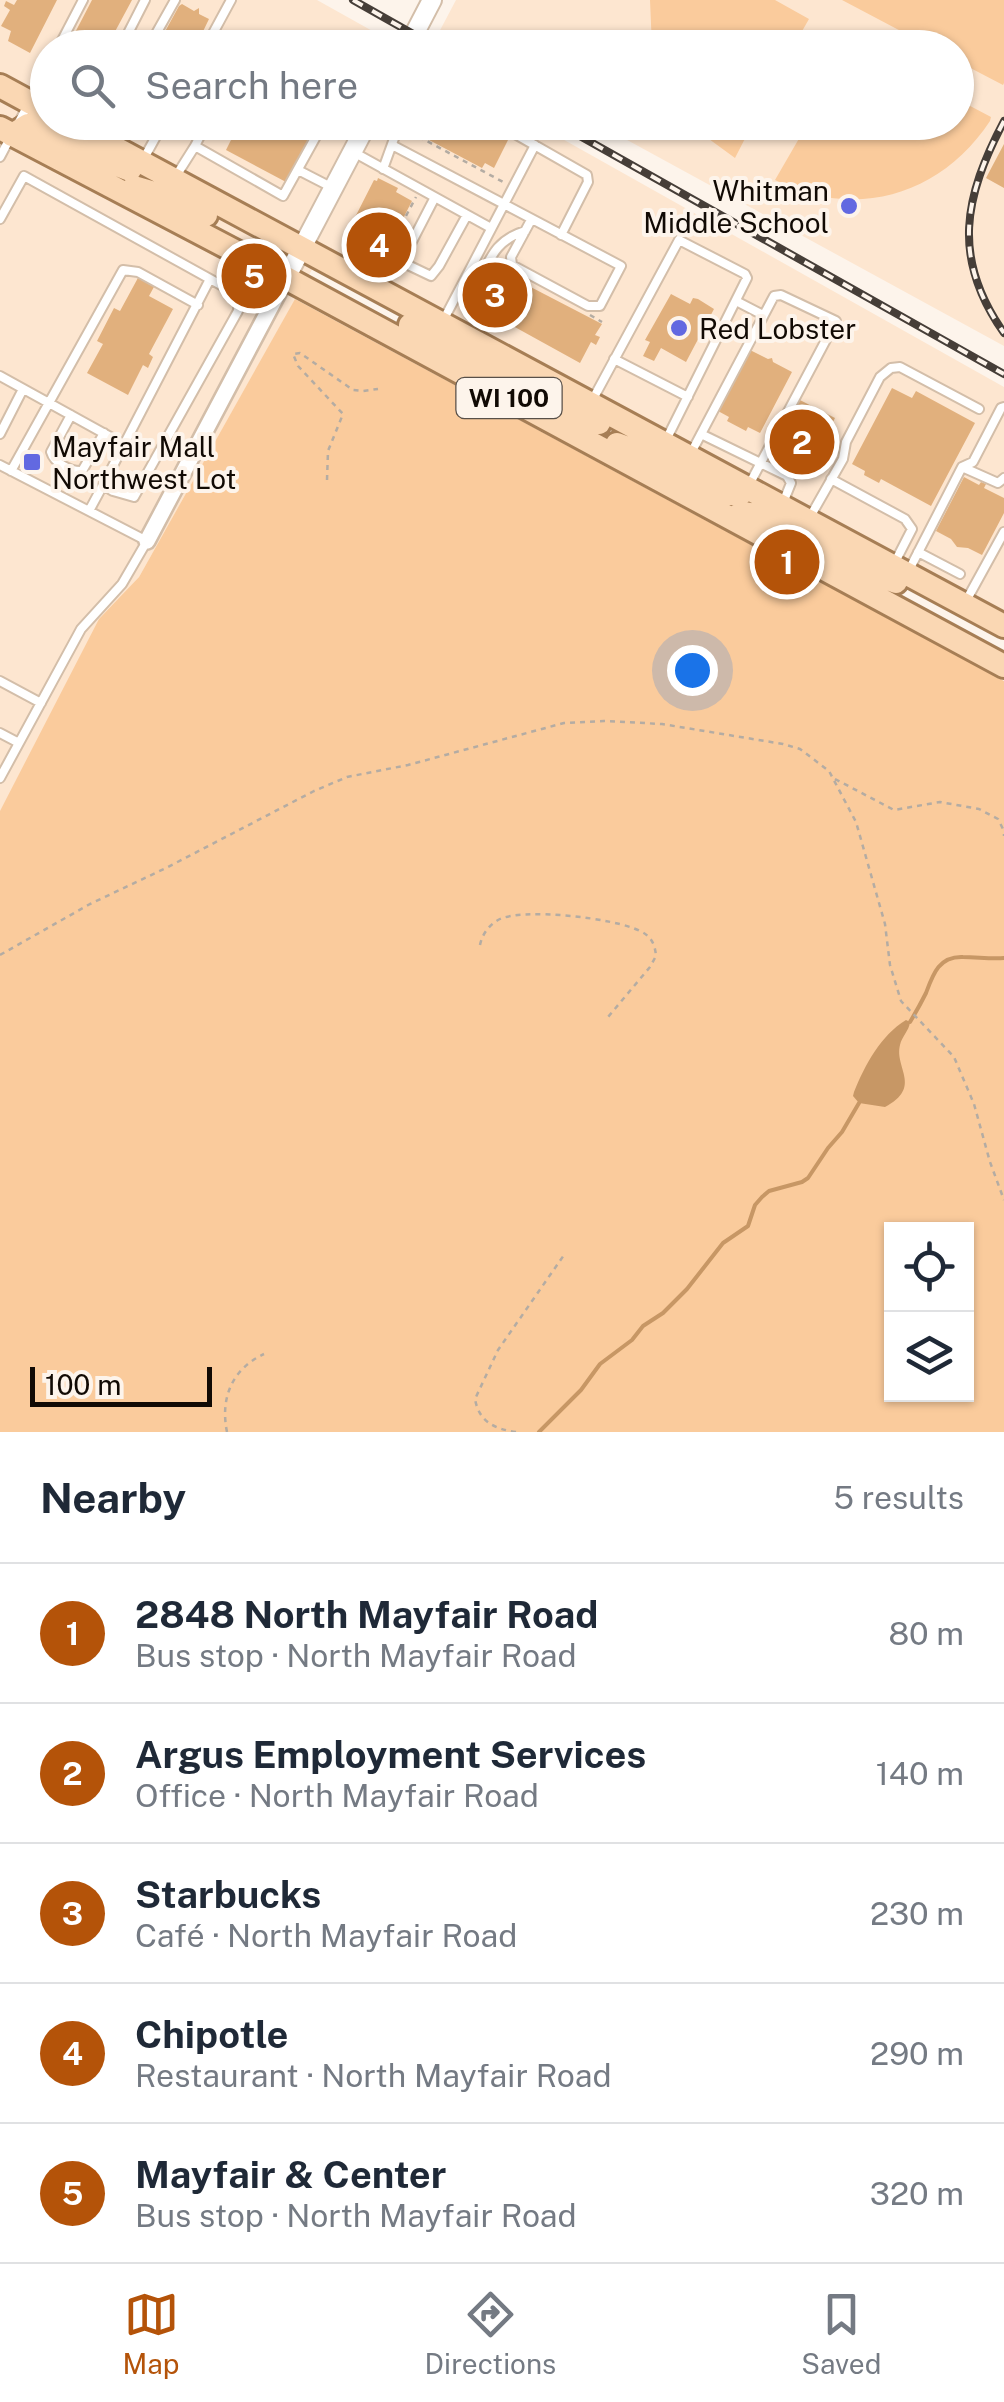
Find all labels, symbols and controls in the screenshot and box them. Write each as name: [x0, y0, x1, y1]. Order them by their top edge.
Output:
search box: [30, 30, 974, 140]
icon: search: [65, 58, 120, 113]
text: Search here: [145, 63, 358, 108]
place label: Whitman Middle School: [643, 174, 829, 239]
marker: Whitman Middle School: [838, 195, 860, 217]
pin: 4: [346, 208, 412, 282]
pin: 5: [222, 238, 286, 314]
pin: 3: [462, 258, 528, 332]
place label: Red Lobster: [699, 312, 856, 345]
marker: Red Lobster: [668, 317, 690, 339]
road number: WI 100: [456, 378, 562, 418]
pin: 2: [770, 404, 834, 480]
place label: Mayfair Mall Northwest Lot: [52, 430, 236, 495]
marker: Mayfair Mall Northwest Lot: [21, 451, 43, 473]
pin: 1: [754, 524, 820, 600]
your location: [667, 645, 718, 696]
map controls: [884, 1222, 974, 1402]
button: locate: [884, 1222, 974, 1312]
button: layers: [884, 1312, 974, 1402]
scale bar: [30, 1362, 212, 1406]
text: 100 m: [45, 1368, 122, 1401]
text: Nearby: [40, 1473, 186, 1522]
text: 5 results: [833, 1479, 964, 1516]
text: 2848 North Mayfair Road: [135, 1592, 598, 1637]
text: 1: [66, 1615, 79, 1652]
text: 80 m: [888, 1615, 964, 1652]
text: Bus stop · North Mayfair Road: [135, 1637, 577, 1674]
text: Argus Employment Services: [135, 1732, 646, 1777]
text: 2: [62, 1755, 83, 1792]
text: 140 m: [876, 1755, 964, 1792]
text: Office · North Mayfair Road: [135, 1777, 539, 1814]
text: Starbucks: [135, 1872, 321, 1917]
text: 3: [62, 1895, 83, 1932]
text: 230 m: [870, 1895, 964, 1932]
text: Café · North Mayfair Road: [135, 1917, 517, 1954]
text: Chipotle: [135, 2012, 288, 2057]
text: 4: [62, 2035, 83, 2072]
text: 290 m: [870, 2035, 964, 2072]
text: Restaurant · North Mayfair Road: [135, 2057, 612, 2094]
text: Mayfair & Center: [135, 2152, 446, 2197]
text: 5: [62, 2175, 83, 2212]
text: 320 m: [870, 2175, 964, 2212]
text: Bus stop · North Mayfair Road: [135, 2197, 577, 2234]
tab: Map: [123, 2287, 179, 2380]
tab: Directions: [425, 2287, 556, 2380]
tab: Saved: [801, 2287, 881, 2380]

